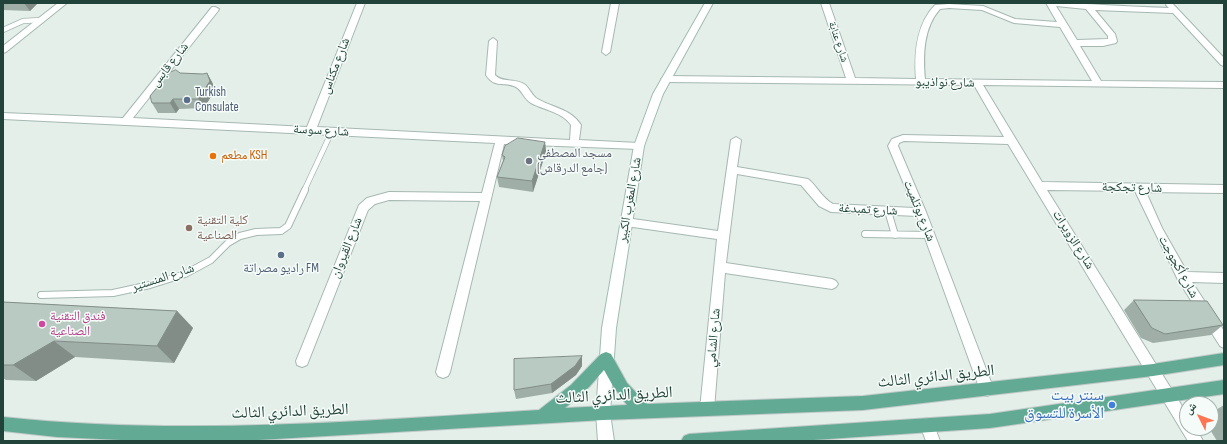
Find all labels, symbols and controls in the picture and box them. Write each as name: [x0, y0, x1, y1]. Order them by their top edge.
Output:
street label: شارع عنابة: [825, 20, 851, 64]
street label: شارع مكناس: [318, 36, 354, 96]
street label: شارع قابس: [148, 40, 192, 90]
street label: شارع نواذيبو: [915, 75, 975, 91]
place label: Turkish Consulate: [195, 85, 239, 116]
marker: Turkish Consulate: [182, 95, 192, 105]
street label: شارع سوسة: [293, 122, 349, 140]
place label: مسجد المصطفى (جامع الدرقاش): [537, 146, 612, 177]
place label: مطعم KSH: [221, 148, 267, 164]
marker: مطعم KSH: [208, 151, 218, 161]
marker: مسجد المصطفى (جامع الدرقاش): [524, 156, 534, 166]
street label: شارع المغرب الكبير: [615, 156, 645, 244]
street label: شارع بوتلميت: [900, 178, 938, 244]
street label: شارع تجكجة: [1102, 180, 1162, 196]
street label: شارع تمبدغة: [838, 201, 898, 219]
street label: شارع الزويرات: [1049, 208, 1097, 272]
place label: كلية التقنية الصناعية: [197, 213, 248, 244]
street label: شارع القيروان: [328, 215, 366, 281]
marker: كلية التقنية الصناعية: [184, 223, 194, 233]
street label: شارع أكجوجت: [1154, 233, 1202, 301]
marker: راديو مصراتة FM: [276, 250, 286, 260]
street label: شارع المنستير: [130, 261, 196, 295]
place label: راديو مصراتة FM: [243, 261, 319, 277]
street label: شارع الشامي: [704, 308, 724, 368]
place label: فندق التقنية الصناعية: [50, 309, 106, 340]
marker: فندق التقنية الصناعية: [37, 319, 47, 329]
street label: الطريق الدائري الثالث: [877, 361, 995, 393]
street label: الطريق الدائري الثالث: [555, 383, 673, 409]
place label: سنتر بيت الأسرة للتسوق: [1024, 386, 1104, 424]
north arrow: [1179, 396, 1219, 436]
street label: الطريق الدائري الثالث: [231, 400, 349, 424]
marker: سنتر بيت الأسرة للتسوق: [1107, 400, 1117, 410]
text: ش: [1182, 400, 1199, 417]

